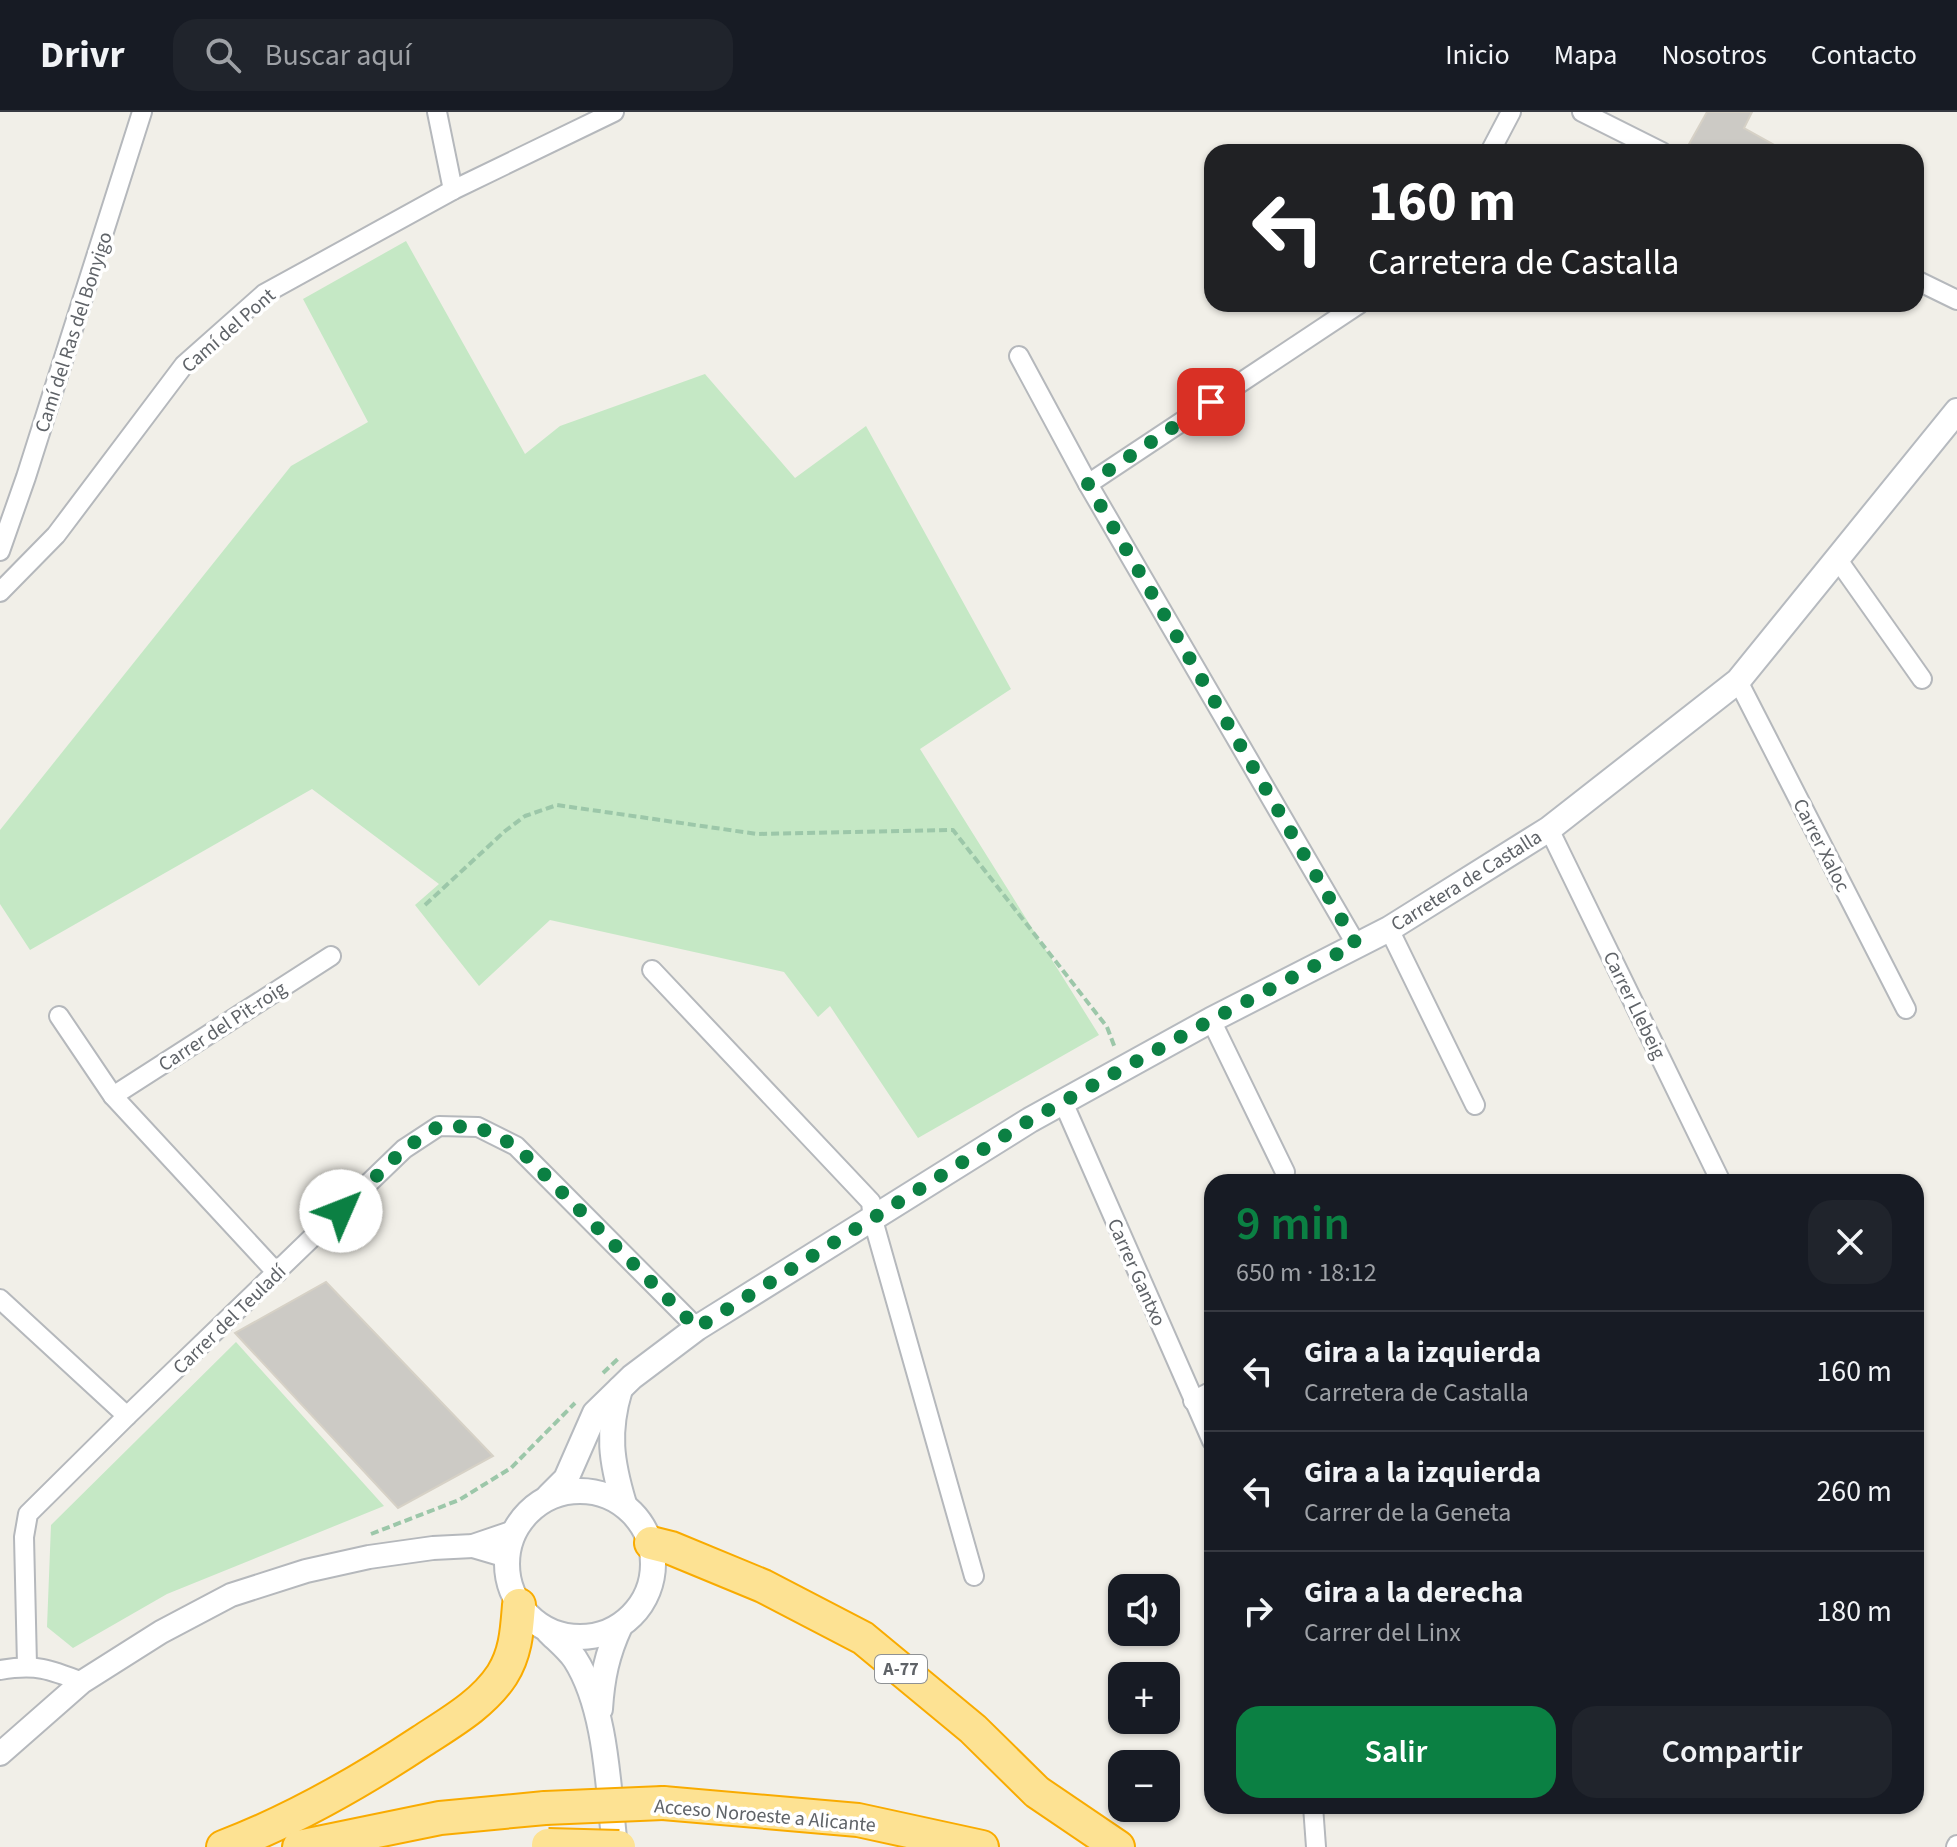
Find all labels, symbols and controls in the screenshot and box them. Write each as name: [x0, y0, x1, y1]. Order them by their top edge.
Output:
search box: [173, 19, 733, 91]
text: Drivr: [40, 28, 125, 82]
icon: search: [201, 33, 245, 77]
text: Buscar aquí: [265, 34, 412, 77]
text: Inicio: [1445, 35, 1510, 75]
text: Mapa: [1554, 35, 1617, 75]
text: Nosotros: [1661, 35, 1767, 75]
text: Contacto: [1811, 35, 1917, 75]
text: 160 m: [1368, 163, 1516, 242]
icon: left: [1236, 176, 1340, 280]
street label: Camí del Ras del Bonyigo: [28, 228, 120, 436]
text: Carretera de Castalla: [1368, 237, 1680, 288]
street label: Camí del Pont: [176, 282, 282, 380]
pin: [1177, 368, 1245, 436]
icon: arrive: [1189, 380, 1233, 424]
street label: Carrer Xaloc: [1786, 794, 1857, 897]
street label: Carretera de Castalla: [1386, 823, 1547, 939]
street label: Carrer Llebeig: [1596, 947, 1672, 1064]
street label: Carrer del Pit-roig: [153, 975, 292, 1079]
position arrow: [299, 1169, 383, 1253]
text: 9 min: [1236, 1190, 1350, 1258]
button: close: [1808, 1200, 1892, 1284]
street label: Carrer Gantxo: [1100, 1214, 1172, 1331]
text: 650 m · 18:12: [1236, 1254, 1377, 1291]
street label: Carrer del Teuladí: [167, 1258, 293, 1381]
text: Gira a la izquierda: [1304, 1331, 1541, 1374]
icon: left: [1236, 1349, 1280, 1393]
text: 160 m: [1816, 1350, 1892, 1393]
text: Carretera de Castalla: [1304, 1374, 1529, 1411]
text: Gira a la izquierda: [1304, 1451, 1541, 1494]
icon: left: [1236, 1469, 1280, 1513]
text: 260 m: [1816, 1470, 1892, 1513]
text: Carrer de la Geneta: [1304, 1494, 1511, 1531]
text: Gira a la derecha: [1304, 1571, 1523, 1614]
map controls: [1108, 1574, 1180, 1822]
button: sound: [1108, 1574, 1180, 1646]
icon: right: [1236, 1589, 1280, 1633]
text: 180 m: [1816, 1590, 1892, 1633]
text: Carrer del Linx: [1304, 1614, 1461, 1651]
road number: A-77: [875, 1655, 927, 1683]
button: +: [1108, 1662, 1180, 1734]
button: Salir: [1236, 1706, 1556, 1798]
button: Compartir: [1572, 1706, 1892, 1798]
button: −: [1108, 1750, 1180, 1822]
street label: Acceso Noroeste a Alicante: [653, 1792, 877, 1840]

